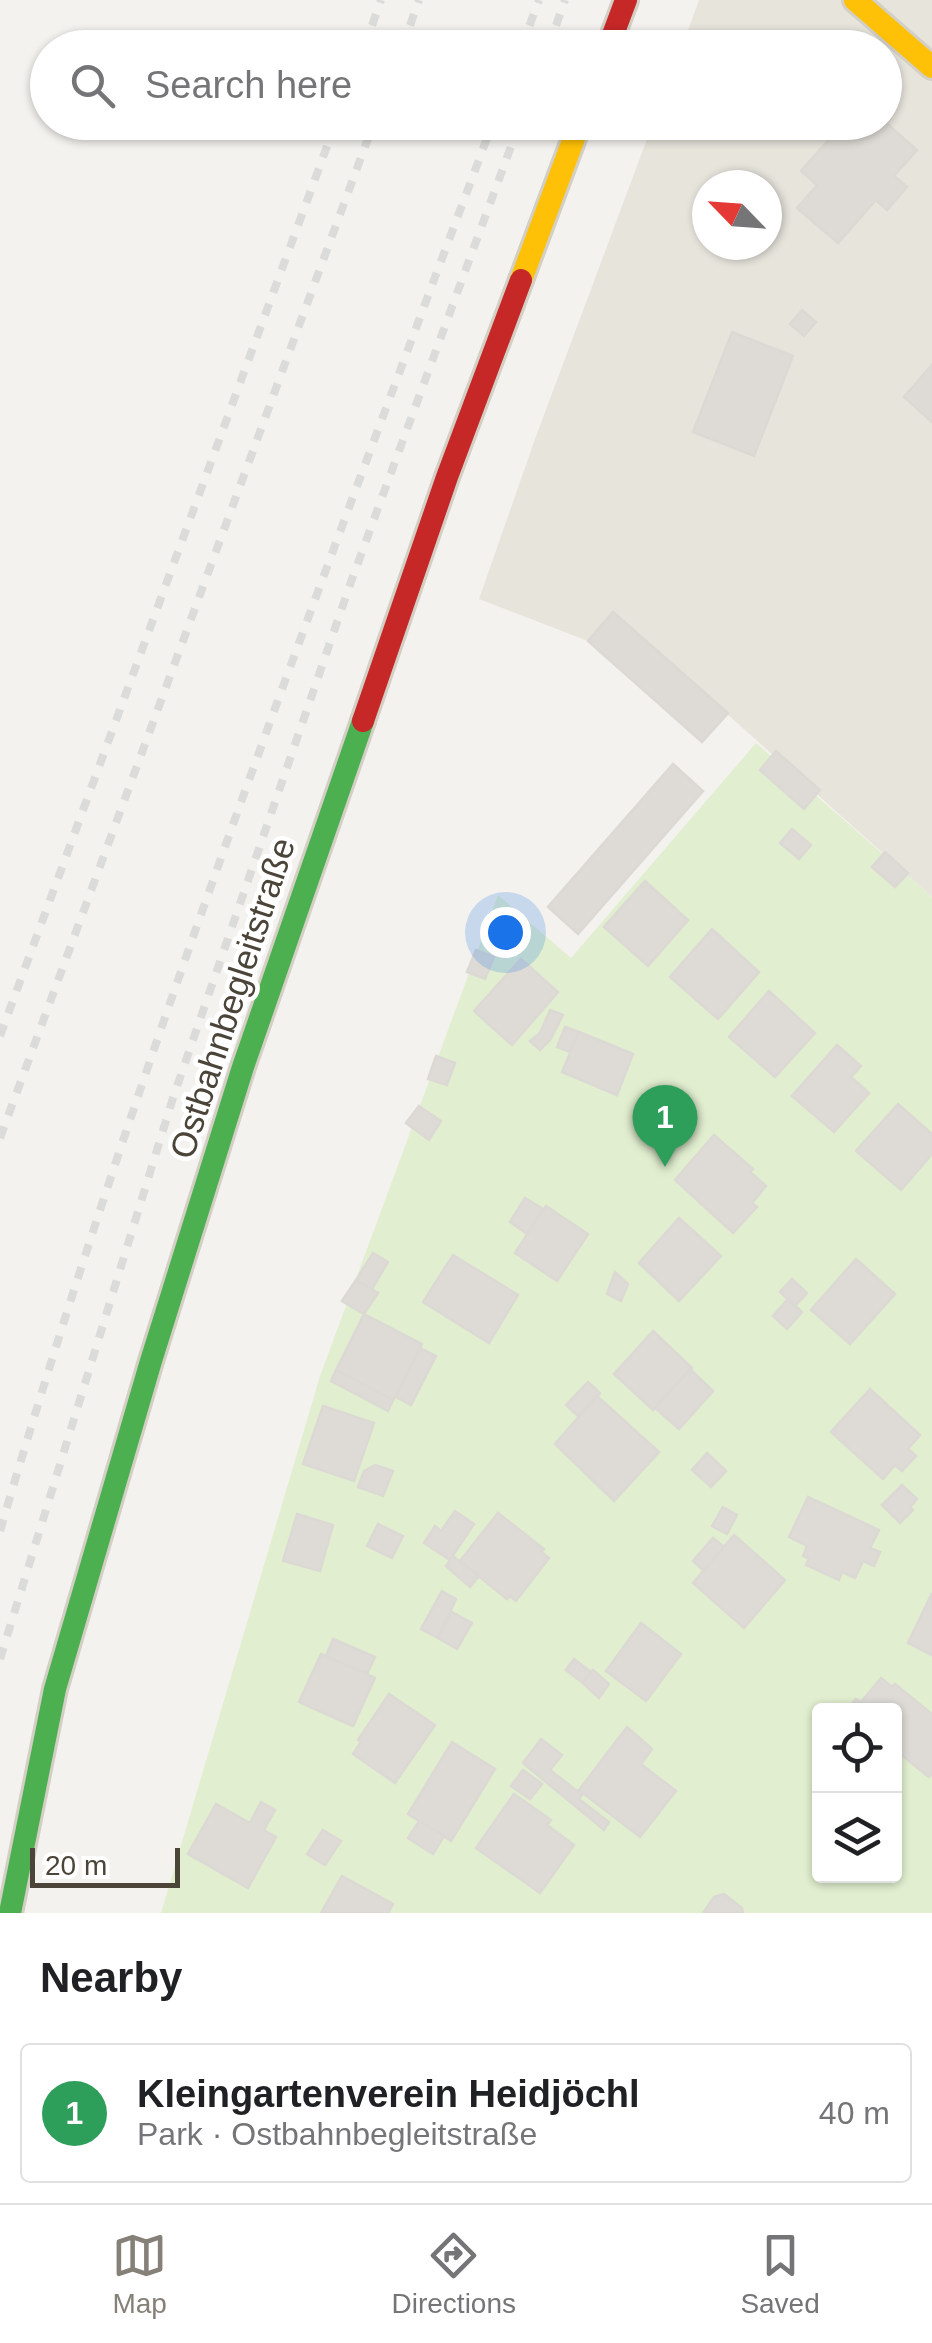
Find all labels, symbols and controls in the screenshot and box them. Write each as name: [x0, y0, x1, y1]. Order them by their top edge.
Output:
search box: [30, 30, 902, 140]
icon: search: [65, 58, 120, 113]
text: Search here: [145, 64, 352, 106]
north arrow: [692, 170, 782, 260]
street label: Ostbahnbegleitstraße: [162, 833, 302, 1163]
your location: [480, 907, 531, 958]
pin: 1: [632, 1084, 698, 1167]
map controls: [812, 1703, 902, 1883]
button: locate: [812, 1703, 902, 1793]
button: layers: [812, 1793, 902, 1883]
scale bar: [30, 1843, 180, 1888]
text: 20 m: [45, 1850, 107, 1881]
text: Nearby: [40, 1954, 182, 2001]
text: Kleingartenverein Heidjöchl: [137, 2073, 640, 2115]
text: 1: [66, 2095, 83, 2131]
text: 40 m: [819, 2095, 890, 2131]
text: Park · Ostbahnbegleitstraße: [137, 2116, 537, 2152]
tab: Map: [112, 2228, 167, 2320]
tab: Directions: [392, 2228, 516, 2320]
tab: Saved: [740, 2228, 820, 2320]

